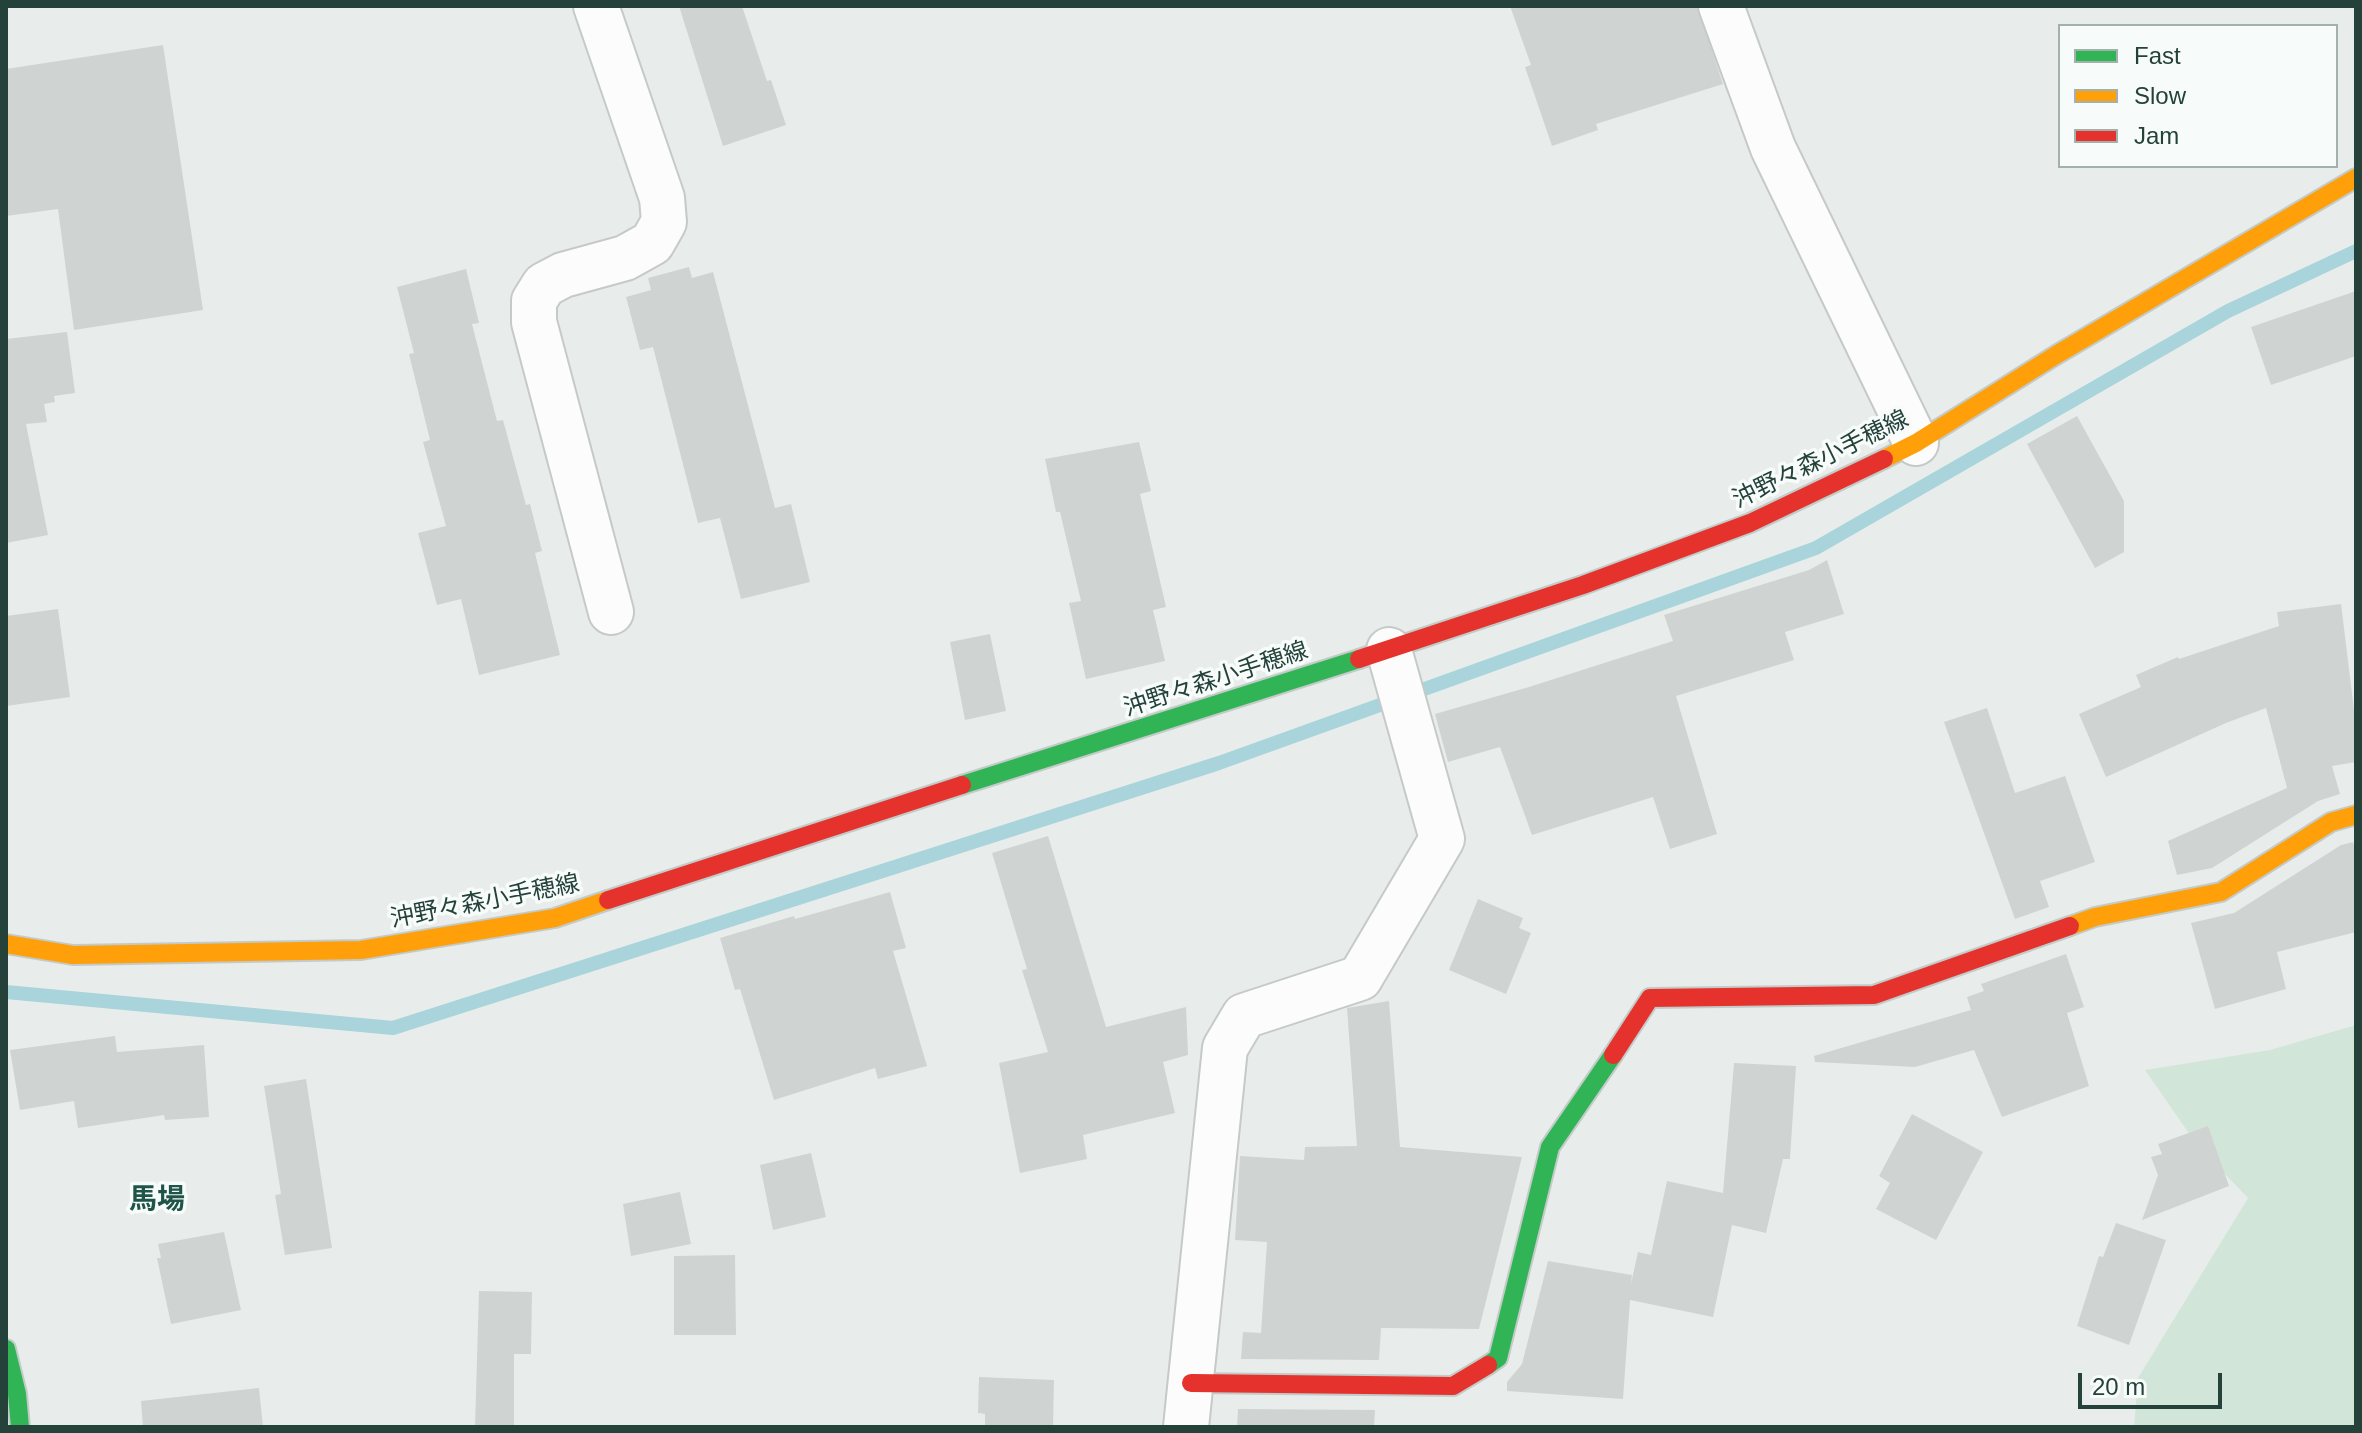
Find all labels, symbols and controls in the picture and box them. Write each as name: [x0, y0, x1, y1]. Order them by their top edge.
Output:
legend: [2058, 24, 2338, 168]
text: Fast: [2134, 42, 2181, 69]
text: Slow: [2134, 82, 2186, 109]
text: Jam: [2134, 122, 2179, 149]
street label: 沖野々森小手穂線: [1728, 405, 1914, 515]
street label: 沖野々森小手穂線: [1120, 637, 1312, 723]
street label: 沖野々森小手穂線: [388, 870, 582, 934]
district label: 馬場: [129, 1183, 185, 1217]
scale bar: [2082, 1357, 2226, 1407]
text: 20 m: [2092, 1373, 2145, 1400]

